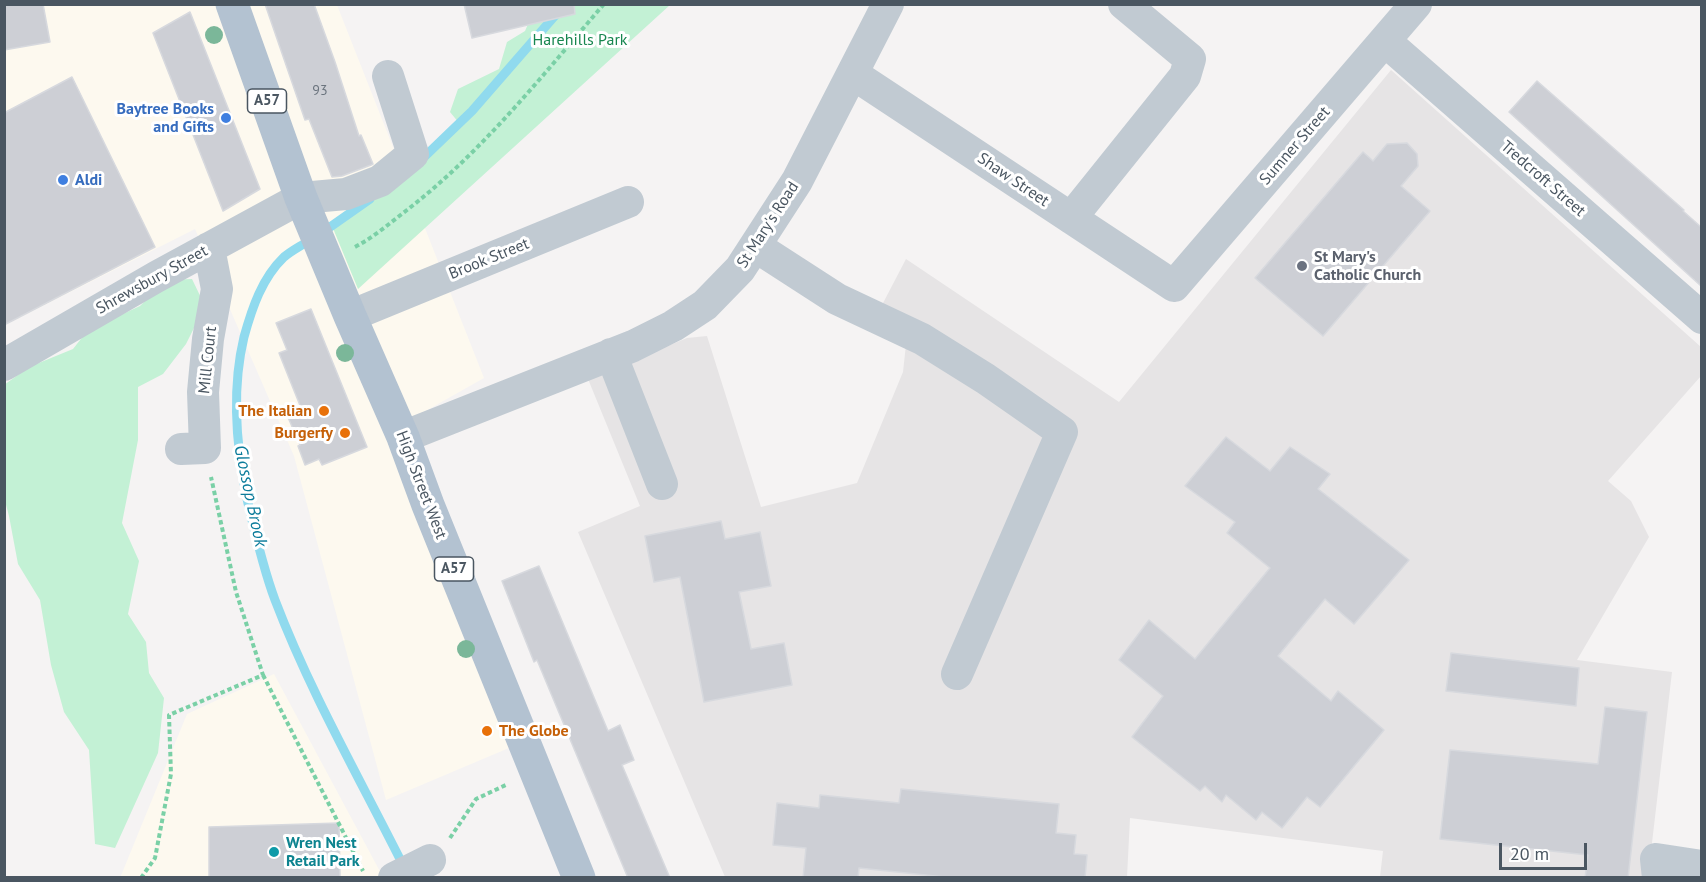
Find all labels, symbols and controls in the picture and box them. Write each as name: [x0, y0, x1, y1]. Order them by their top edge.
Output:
park label: Harehills Park: [532, 30, 628, 50]
house number: 93: [312, 83, 328, 99]
road number: A57: [248, 89, 286, 113]
place label: Baytree Books and Gifts: [117, 99, 214, 137]
street label: Sumner Street: [1256, 103, 1334, 189]
marker: Baytree Books and Gifts: [219, 111, 233, 125]
street label: Tredcroft Street: [1497, 137, 1589, 221]
street label: Shaw Street: [974, 149, 1052, 211]
place label: Aldi: [75, 170, 102, 190]
marker: Aldi: [56, 173, 70, 187]
street label: St Mary's Road: [733, 178, 803, 272]
street label: Brook Street: [446, 234, 532, 284]
street label: Shrewsbury Street: [93, 241, 211, 319]
place label: St Mary's Catholic Church: [1314, 247, 1421, 285]
marker: St Mary's Catholic Church: [1295, 259, 1309, 273]
street label: Mill Court: [195, 325, 221, 395]
place label: The Italian: [238, 401, 312, 421]
marker: The Italian: [317, 404, 331, 418]
place label: Burgerfy: [274, 423, 333, 443]
marker: Burgerfy: [338, 426, 352, 440]
street label: High Street West: [391, 428, 451, 542]
water label: Glossop Brook: [229, 443, 271, 549]
road number: A57: [434, 557, 474, 581]
place label: The Globe: [499, 721, 569, 741]
marker: The Globe: [480, 724, 494, 738]
scale bar: [1502, 831, 1590, 869]
place label: Wren Nest Retail Park: [286, 833, 360, 871]
text: 20 m: [1510, 842, 1549, 865]
marker: Wren Nest Retail Park: [267, 845, 281, 859]

